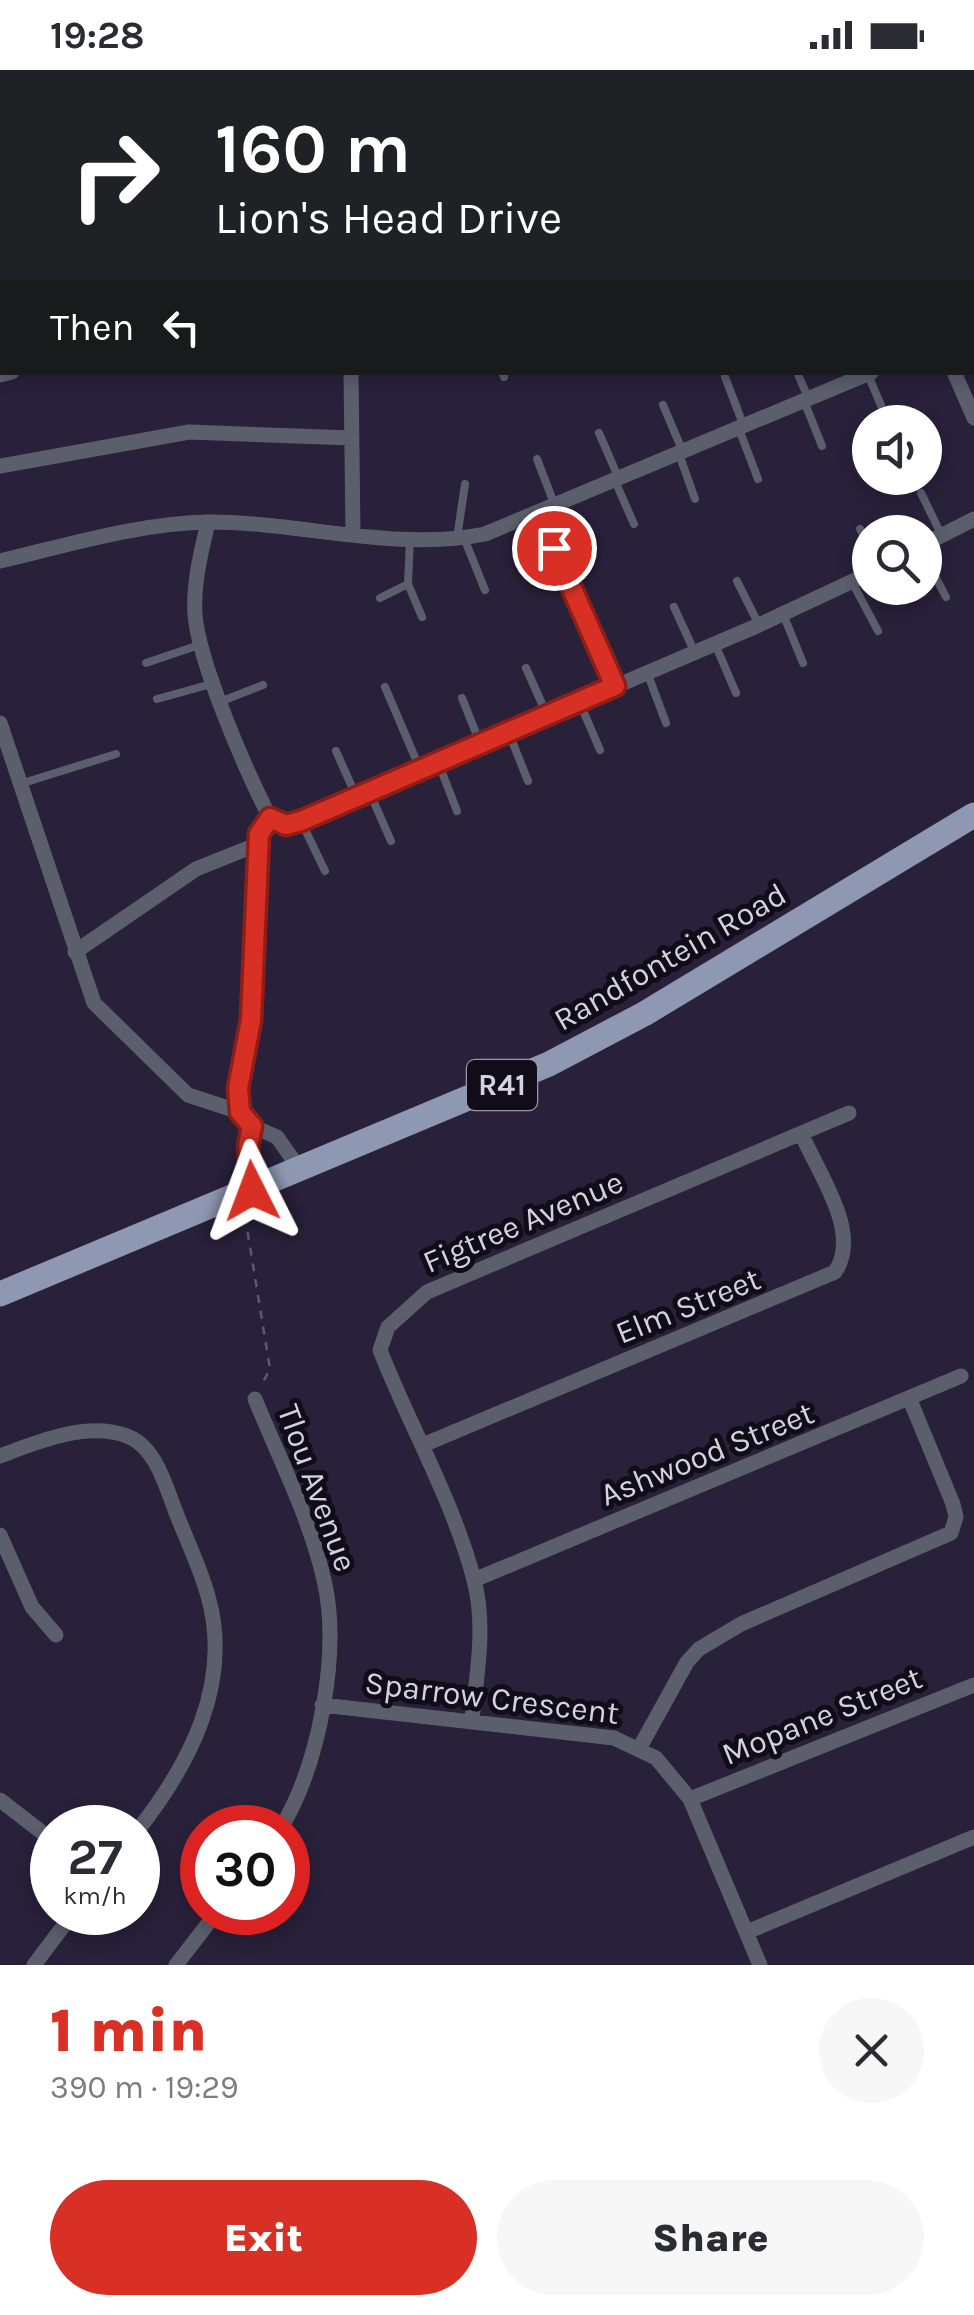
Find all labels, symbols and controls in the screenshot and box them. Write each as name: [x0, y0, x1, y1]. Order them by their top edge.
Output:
text: 19:28: [50, 13, 145, 58]
text: 160 m: [215, 108, 411, 190]
icon: right: [50, 110, 180, 240]
text: Lion's Head Drive: [215, 192, 562, 244]
icon: left: [154, 300, 209, 355]
text: Then: [50, 305, 134, 350]
map controls: [852, 405, 942, 605]
button: sound: [852, 405, 942, 495]
pin: [512, 506, 597, 591]
button: search: [852, 515, 942, 605]
icon: arrive: [527, 521, 582, 576]
street label: Randfontein Road: [547, 876, 793, 1038]
road number: R41: [467, 1060, 537, 1110]
position arrow: [200, 1139, 304, 1243]
street label: Figtree Avenue: [417, 1163, 629, 1281]
street label: Elm Street: [610, 1260, 766, 1352]
street label: Ashwood Street: [595, 1394, 819, 1514]
street label: Tlou Avenue: [270, 1400, 364, 1576]
street label: Mopane Street: [717, 1659, 927, 1773]
street label: Sparrow Crescent: [363, 1664, 621, 1732]
speed limit sign: 30: [180, 1805, 310, 1935]
text: 27: [67, 1828, 123, 1887]
text: km/h: [63, 1881, 127, 1910]
text: 1 min: [50, 1996, 207, 2066]
button: close: [819, 1998, 924, 2103]
text: 390 m · 19:29: [50, 2069, 239, 2106]
button: Exit: [50, 2180, 477, 2295]
button: Share: [497, 2180, 924, 2295]

